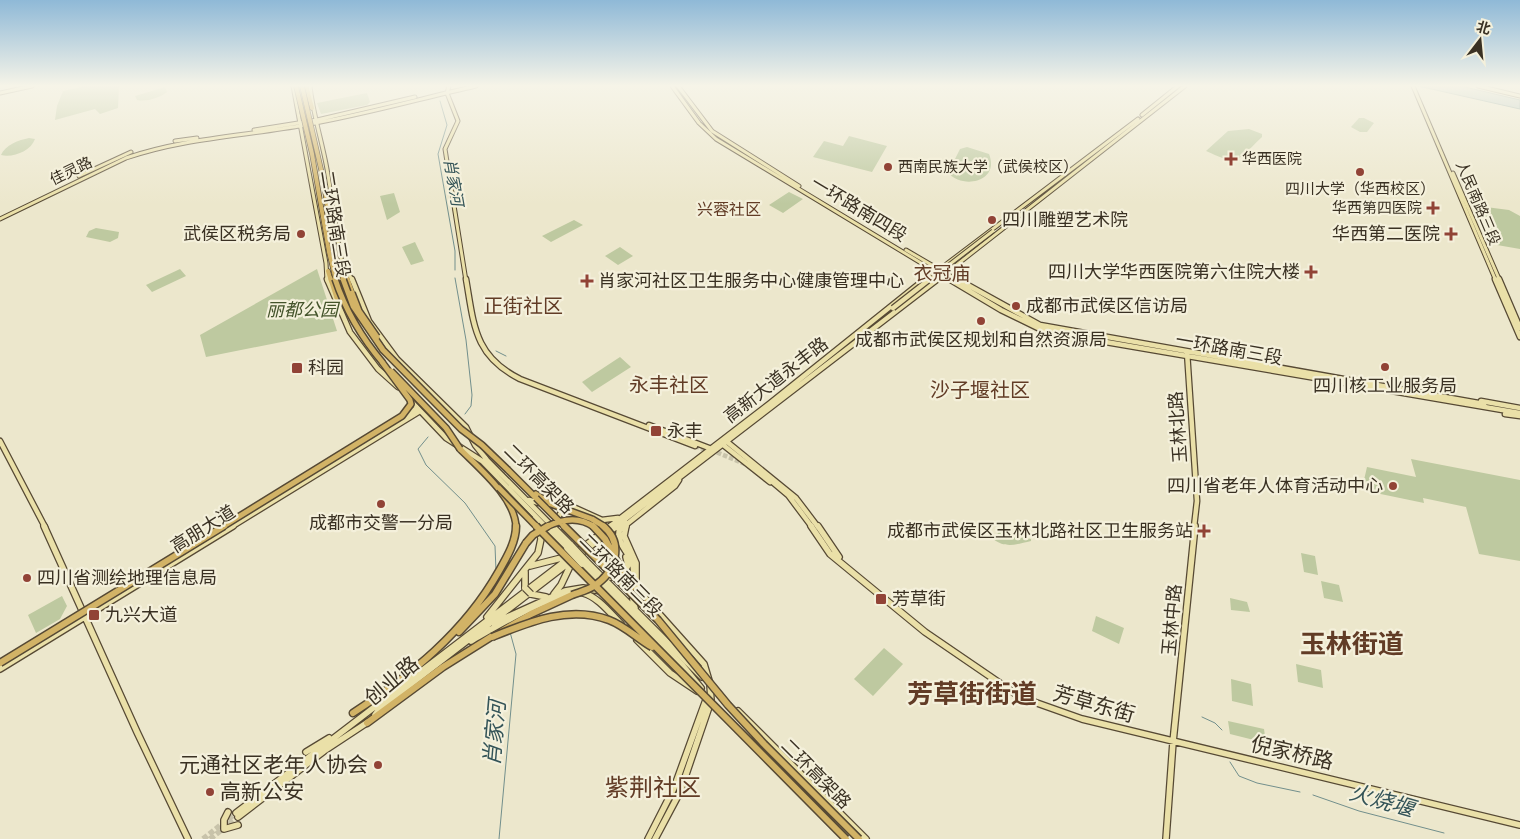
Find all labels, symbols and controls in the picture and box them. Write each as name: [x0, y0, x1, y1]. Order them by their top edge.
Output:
north arrow: [1455, 15, 1505, 65]
text: 北: [1474, 16, 1493, 39]
place label: 华西医院: [1242, 148, 1302, 169]
street label: 佳灵路: [46, 151, 96, 190]
marker: 华西医院: [1224, 152, 1238, 166]
water label: 肖家河: [439, 156, 470, 210]
place label: 西南民族大学（武侯校区）: [898, 156, 1078, 177]
street label: 人民南路三段: [1451, 157, 1506, 248]
marker: 西南民族大学（武侯校区）: [882, 161, 894, 173]
marker: 四川大学（华西校区）: [1354, 166, 1366, 178]
street label: 二环路南三段: [315, 169, 356, 279]
street label: 一环路南四段: [807, 170, 912, 247]
place label: 四川大学（华西校区）: [1285, 178, 1435, 199]
place label: 华西第四医院: [1332, 197, 1422, 218]
district label: 兴蓉社区: [697, 198, 761, 220]
marker: 华西第四医院: [1426, 201, 1440, 215]
place label: 四川雕塑艺术院: [1002, 207, 1128, 232]
marker: 四川雕塑艺术院: [986, 214, 998, 226]
place label: 武侯区税务局: [183, 221, 291, 246]
place label: 华西第二医院: [1332, 221, 1440, 246]
marker: 华西第二医院: [1444, 227, 1458, 241]
marker: 武侯区税务局: [295, 228, 307, 240]
place label: 四川大学华西医院第六住院大楼: [1048, 259, 1300, 284]
district label: 衣冠庙: [913, 260, 971, 286]
marker: 四川大学华西医院第六住院大楼: [1304, 265, 1318, 279]
place label: 肖家河社区卫生服务中心健康管理中心: [598, 268, 904, 293]
marker: 肖家河社区卫生服务中心健康管理中心: [580, 274, 594, 288]
district label: 正街社区: [483, 292, 563, 320]
place label: 成都市武侯区信访局: [1026, 293, 1188, 318]
park label: 丽都公园: [266, 297, 341, 322]
marker: 成都市武侯区信访局: [1010, 300, 1022, 312]
marker: 成都市武侯区规划和自然资源局: [975, 315, 987, 327]
place label: 成都市武侯区规划和自然资源局: [855, 327, 1107, 352]
street label: 一环路南三段: [1174, 327, 1284, 370]
street label: 高新大道永丰路: [718, 331, 833, 428]
place label: 科园: [308, 355, 344, 380]
marker: 科园: [290, 361, 304, 375]
marker: 四川核工业服务局: [1379, 361, 1391, 373]
district label: 永丰社区: [629, 371, 709, 399]
place label: 四川核工业服务局: [1313, 373, 1457, 398]
district label: 沙子堰社区: [930, 376, 1030, 404]
street label: 玉林北路: [1163, 390, 1192, 464]
place label: 永丰: [667, 418, 703, 443]
marker: 永丰: [649, 424, 663, 438]
street label: 二环高架路: [499, 438, 580, 519]
place label: 四川省老年人体育活动中心: [1167, 473, 1383, 498]
marker: 四川省老年人体育活动中心: [1387, 480, 1399, 492]
marker: 成都市交警一分局: [375, 498, 387, 510]
street label: 高朋大道: [166, 499, 240, 558]
place label: 成都市交警一分局: [309, 510, 453, 535]
place label: 成都市武侯区玉林北路社区卫生服务站: [887, 518, 1193, 543]
marker: 成都市武侯区玉林北路社区卫生服务站: [1197, 524, 1211, 538]
street label: 二环路南三段: [574, 528, 668, 622]
place label: 四川省测绘地理信息局: [37, 565, 217, 590]
marker: 四川省测绘地理信息局: [21, 572, 33, 584]
street label: 玉林中路: [1156, 583, 1187, 657]
place label: 芳草街: [892, 586, 946, 611]
marker: 芳草街: [874, 592, 888, 606]
place label: 九兴大道: [105, 602, 177, 627]
marker: 九兴大道: [87, 608, 101, 622]
district label: 玉林街道: [1300, 626, 1404, 662]
street label: 创业路: [358, 649, 425, 712]
district label: 芳草街街道: [907, 676, 1037, 712]
street label: 芳草东街: [1050, 678, 1139, 729]
water label: 肖家河: [476, 695, 512, 767]
street label: 倪家桥路: [1248, 729, 1336, 776]
street label: 二环高架路: [776, 733, 857, 814]
place label: 元通社区老年人协会: [179, 750, 368, 779]
marker: 元通社区老年人协会: [372, 759, 384, 771]
district label: 紫荆社区: [605, 771, 701, 804]
water label: 火烧堰: [1346, 776, 1422, 825]
place label: 高新公安: [220, 777, 304, 806]
marker: 高新公安: [204, 786, 216, 798]

